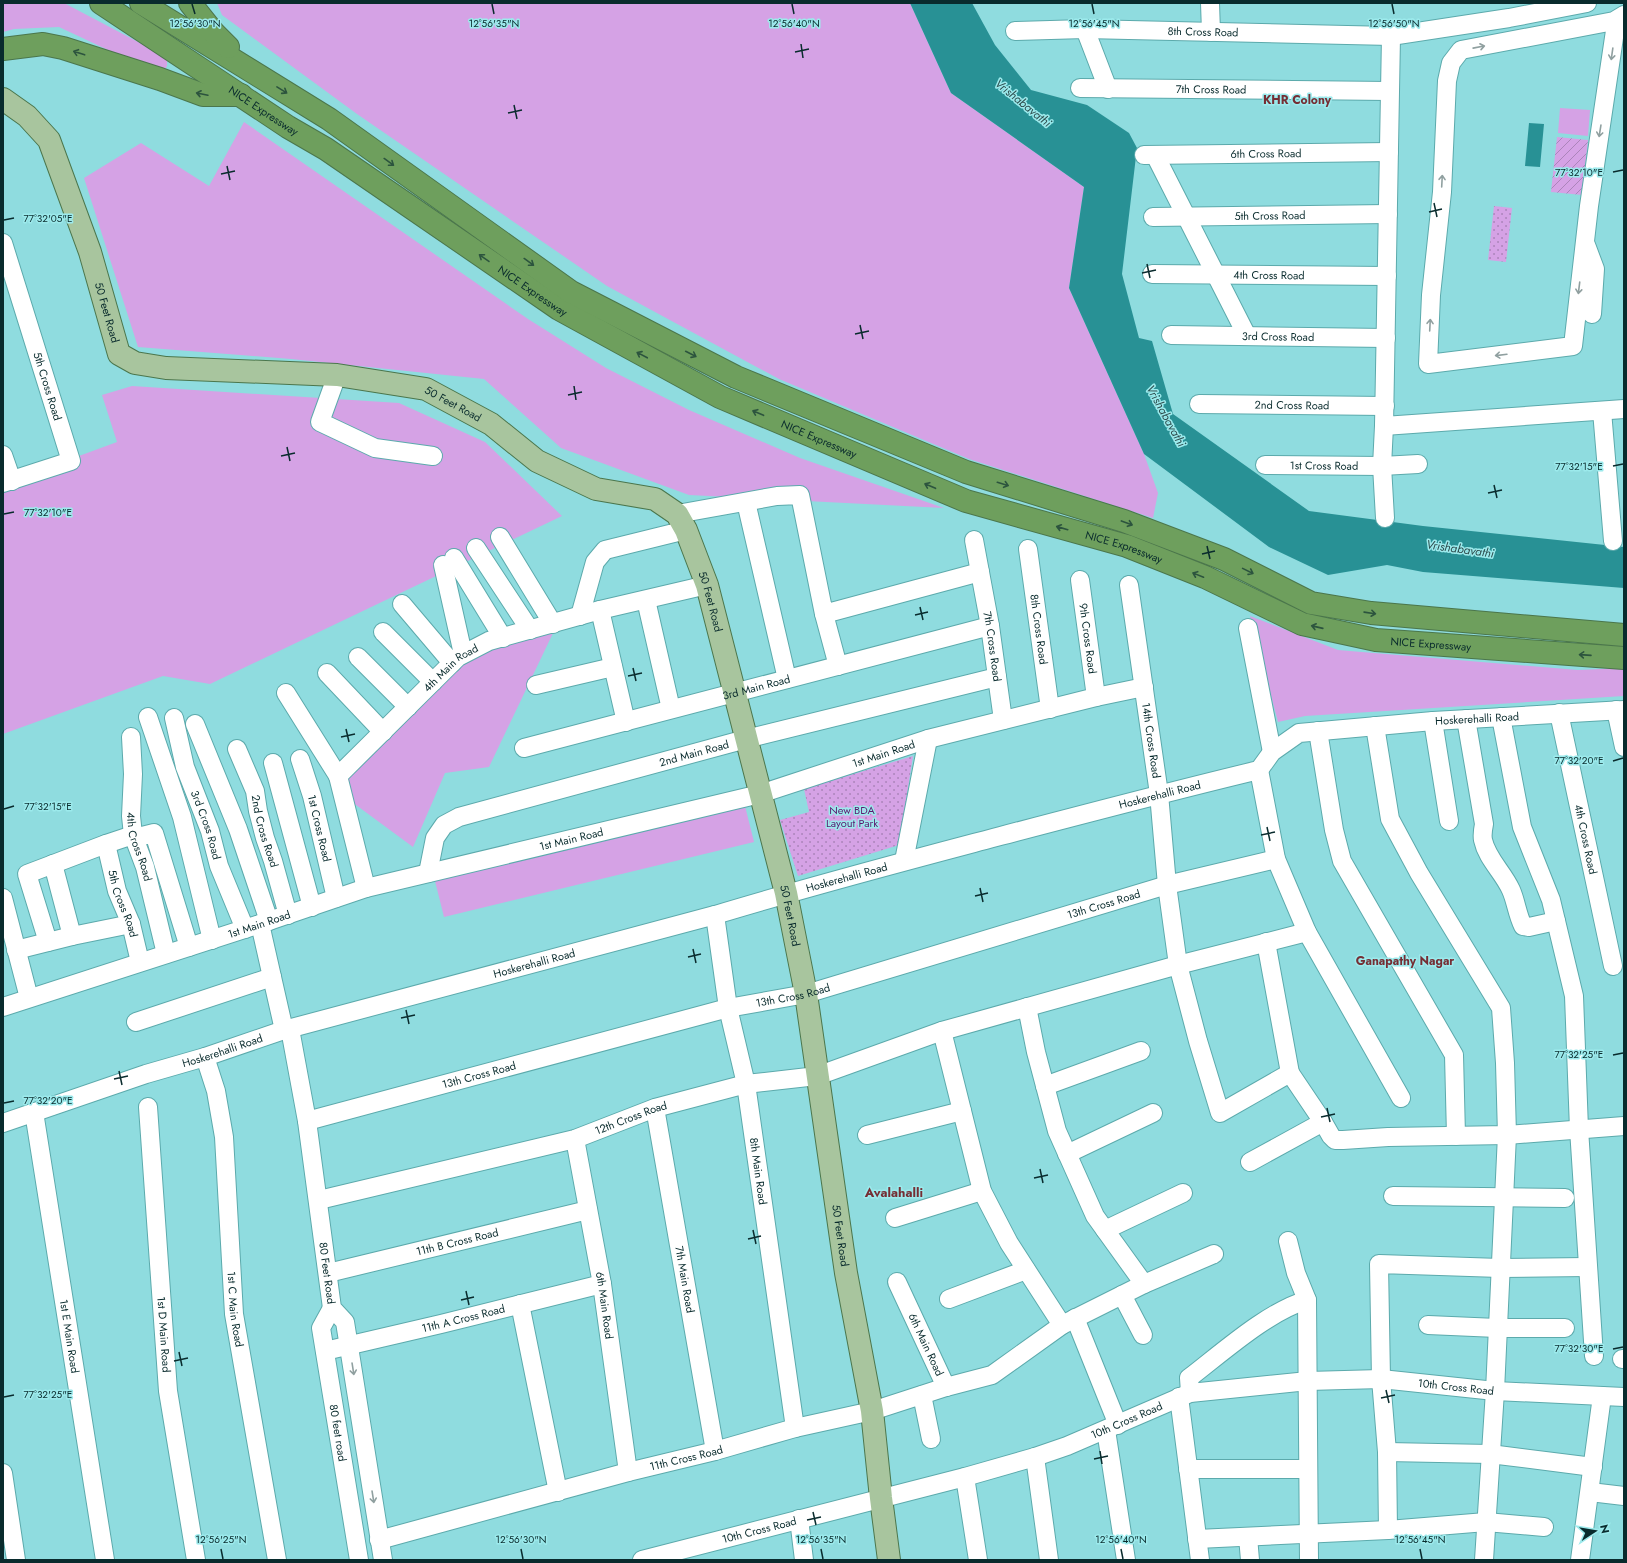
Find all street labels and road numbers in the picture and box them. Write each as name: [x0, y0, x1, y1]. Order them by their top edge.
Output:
street label: 8th Cross Road: [1167, 23, 1239, 41]
street label: 7th Cross Road: [1176, 81, 1246, 98]
street label: NICE Expressway: [225, 82, 302, 140]
street label: 6th Cross Road: [1230, 145, 1302, 162]
street label: 5th Cross Road: [1234, 207, 1306, 224]
street label: NICE Expressway: [495, 261, 570, 320]
street label: 4th Cross Road: [1233, 267, 1305, 283]
street label: 50 Feet Road: [91, 280, 123, 345]
street label: 3rd Cross Road: [1242, 328, 1314, 345]
street label: 5th Cross Road: [29, 350, 66, 423]
street label: 50 Feet Road: [422, 382, 484, 425]
street label: 2nd Cross Road: [1255, 397, 1329, 413]
street label: NICE Expressway: [779, 416, 860, 462]
street label: 1st Cross Road: [1290, 457, 1358, 474]
street label: NICE Expressway: [1083, 527, 1165, 567]
street label: 50 Feet Road: [694, 569, 727, 634]
street label: 8th Cross Road: [1026, 593, 1052, 665]
street label: 9th Cross Road: [1075, 602, 1101, 675]
street label: 7th Cross Road: [979, 610, 1006, 682]
street label: NICE Expressway: [1390, 633, 1472, 655]
street label: 4th Main Road: [419, 640, 481, 695]
street label: 3rd Main Road: [721, 671, 792, 704]
street label: 14th Cross Road: [1138, 702, 1165, 779]
street label: Hoskerehalli Road: [1435, 708, 1519, 729]
street label: 2nd Main Road: [657, 736, 731, 770]
street label: 1st Main Road: [850, 736, 917, 771]
street label: Hoskerehalli Road: [1117, 777, 1202, 813]
street label: 3rd Cross Road: [187, 788, 225, 861]
street label: 1st Cross Road: [304, 793, 335, 863]
street label: 2nd Cross Road: [248, 794, 282, 869]
street label: 4th Cross Road: [1571, 803, 1601, 876]
street label: 4th Cross Road: [123, 812, 156, 883]
street label: 1st Main Road: [538, 824, 605, 854]
street label: Hoskerehalli Road: [804, 858, 889, 896]
street label: 5th Cross Road: [104, 868, 142, 939]
street label: 50 Feet Road: [776, 883, 804, 948]
street label: 13th Cross Road: [1065, 886, 1142, 923]
street label: 1st Main Road: [225, 906, 292, 942]
street label: Hoskerehalli Road: [492, 945, 577, 982]
street label: 13th Cross Road: [754, 979, 832, 1011]
street label: Hoskerehalli Road: [180, 1030, 265, 1071]
street label: 13th Cross Road: [440, 1057, 518, 1092]
street label: 12th Cross Road: [592, 1097, 669, 1139]
street label: 8th Main Road: [746, 1136, 771, 1206]
street label: 50 Feet Road: [828, 1203, 853, 1267]
street label: 11th B Cross Road: [414, 1224, 500, 1259]
street label: 80 Feet Road: [315, 1241, 339, 1305]
street label: 7th Main Road: [671, 1245, 699, 1314]
street label: 6th Main Road: [592, 1270, 618, 1340]
street label: 1st C Main Road: [224, 1271, 248, 1348]
street label: 1st D Main Road: [153, 1296, 175, 1373]
street label: 1st E Main Road: [56, 1298, 83, 1374]
street label: 11th A Cross Road: [420, 1300, 507, 1336]
street label: 6th Main Road: [905, 1310, 948, 1379]
street label: 10th Cross Road: [1417, 1375, 1495, 1399]
street label: 10th Cross Road: [1088, 1398, 1165, 1443]
street label: 80 feet road: [326, 1403, 351, 1462]
street label: 11th Cross Road: [648, 1441, 725, 1474]
street label: 10th Cross Road: [720, 1513, 798, 1547]

